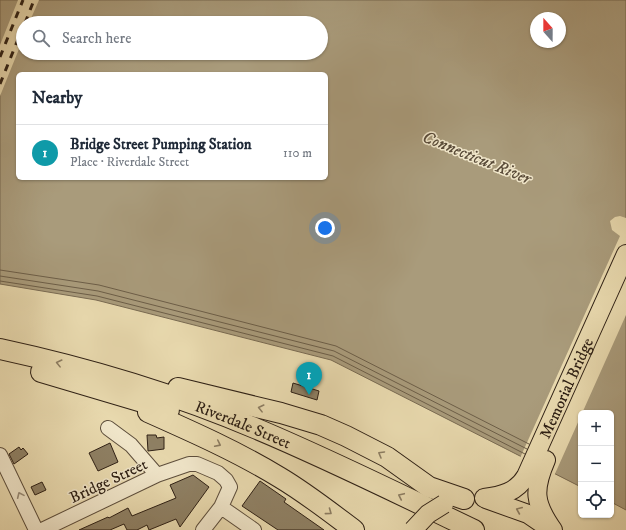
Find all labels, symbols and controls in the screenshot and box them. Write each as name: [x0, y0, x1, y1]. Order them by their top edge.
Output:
north arrow: [530, 12, 566, 48]
search box: [16, 16, 328, 60]
icon: search: [30, 27, 52, 49]
text: Search here: [62, 29, 131, 48]
text: Nearby: [32, 87, 82, 109]
water label: Connecticut River: [419, 126, 536, 190]
text: Bridge Street Pumping Station: [70, 135, 252, 154]
text: 1: [43, 145, 47, 161]
text: 110 m: [283, 145, 312, 161]
text: Place · Riverdale Street: [70, 154, 189, 170]
your location: [315, 218, 335, 238]
street label: Memorial Bridge: [535, 334, 598, 442]
one-way arrow: [55, 359, 62, 368]
pin: 1: [296, 362, 322, 395]
street label: Riverdale Street: [192, 397, 294, 453]
one-way arrow: [258, 404, 265, 413]
map controls: [578, 410, 614, 518]
button: +: [578, 410, 614, 446]
one-way arrow: [214, 439, 222, 447]
button: −: [578, 446, 614, 482]
one-way arrow: [378, 452, 386, 459]
street label: Bridge Street: [66, 454, 151, 508]
button: locate: [578, 482, 614, 518]
one-way arrow: [17, 491, 25, 499]
one-way arrow: [398, 493, 405, 501]
one-way arrow: [325, 507, 332, 514]
one-way arrow: [516, 507, 524, 515]

